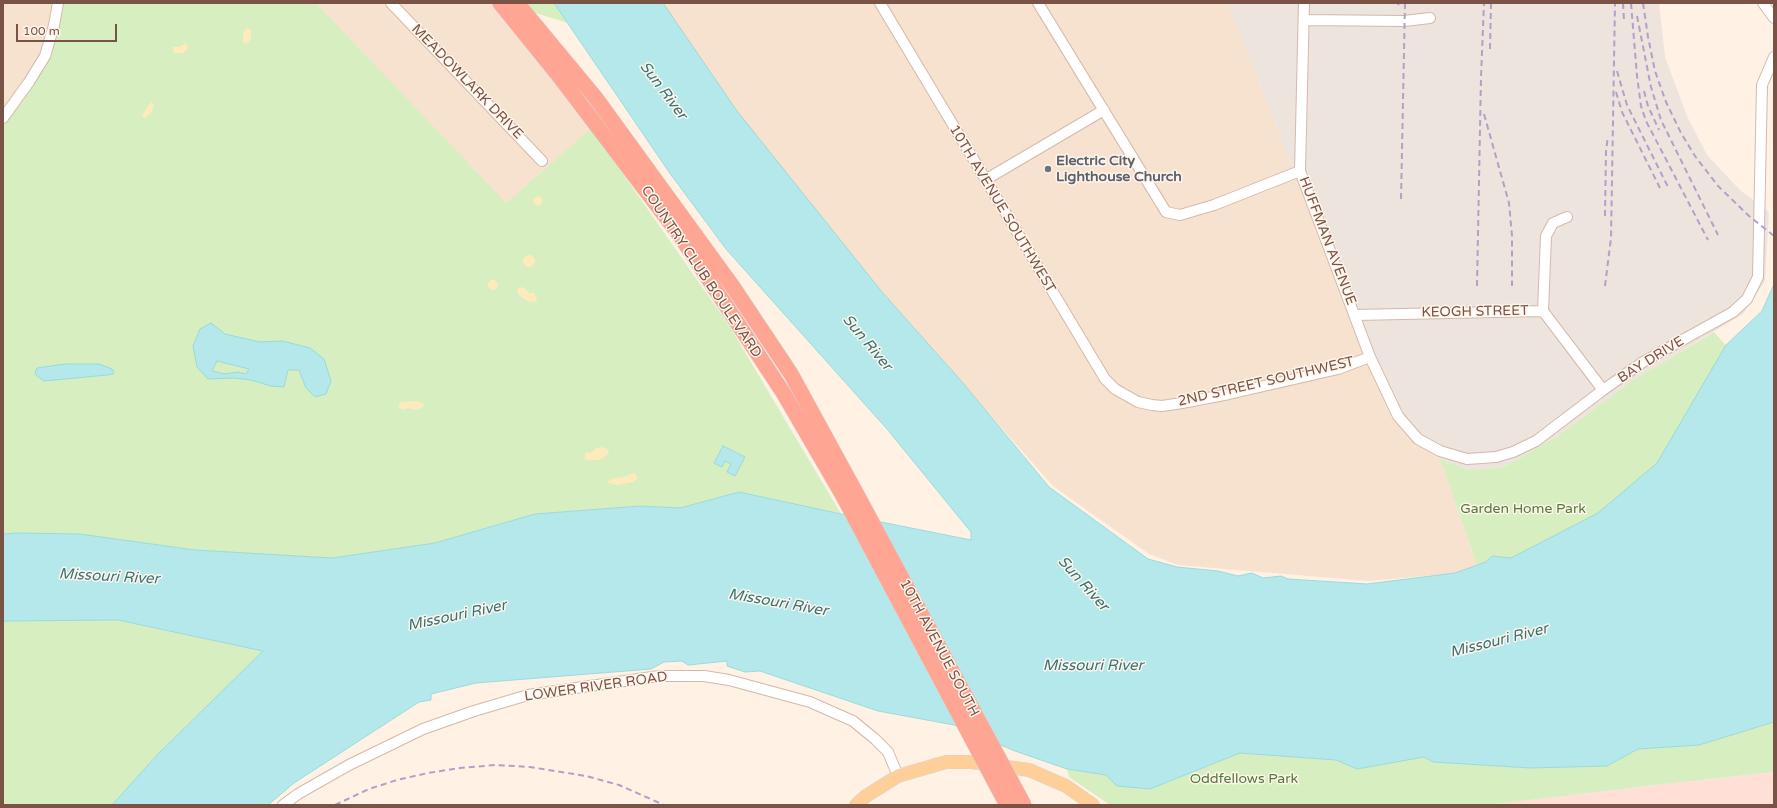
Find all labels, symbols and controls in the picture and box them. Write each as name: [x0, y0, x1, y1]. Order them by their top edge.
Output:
scale bar: [18, 16, 119, 42]
street label: MEADOWLARK DRIVE: [408, 21, 526, 143]
text: 100 m: [23, 24, 60, 38]
water label: Sun River: [635, 59, 691, 123]
street label: 10TH AVENUE SOUTHWEST: [945, 122, 1059, 296]
place label: Electric City Lighthouse Church: [1056, 153, 1182, 186]
marker: Electric City Lighthouse Church: [1043, 164, 1053, 174]
street label: HUFFMAN AVENUE: [1295, 174, 1359, 308]
street label: COUNTRY CLUB BOULEVARD: [637, 183, 765, 361]
street label: KEOGH STREET: [1421, 303, 1529, 321]
water label: Sun River: [838, 311, 896, 375]
street label: BAY DRIVE: [1615, 333, 1687, 387]
street label: 2ND STREET SOUTHWEST: [1176, 354, 1356, 410]
park label: Garden Home Park: [1460, 501, 1586, 517]
water label: Sun River: [1054, 553, 1112, 615]
water label: Missouri River: [58, 565, 160, 589]
street label: 10TH AVENUE SOUTH: [896, 577, 982, 719]
water label: Missouri River: [727, 585, 829, 621]
water label: Missouri River: [406, 597, 508, 635]
water label: Missouri River: [1448, 620, 1550, 662]
water label: Missouri River: [1043, 657, 1143, 675]
street label: LOWER RIVER ROAD: [523, 669, 669, 705]
park label: Oddfellows Park: [1190, 771, 1298, 787]

